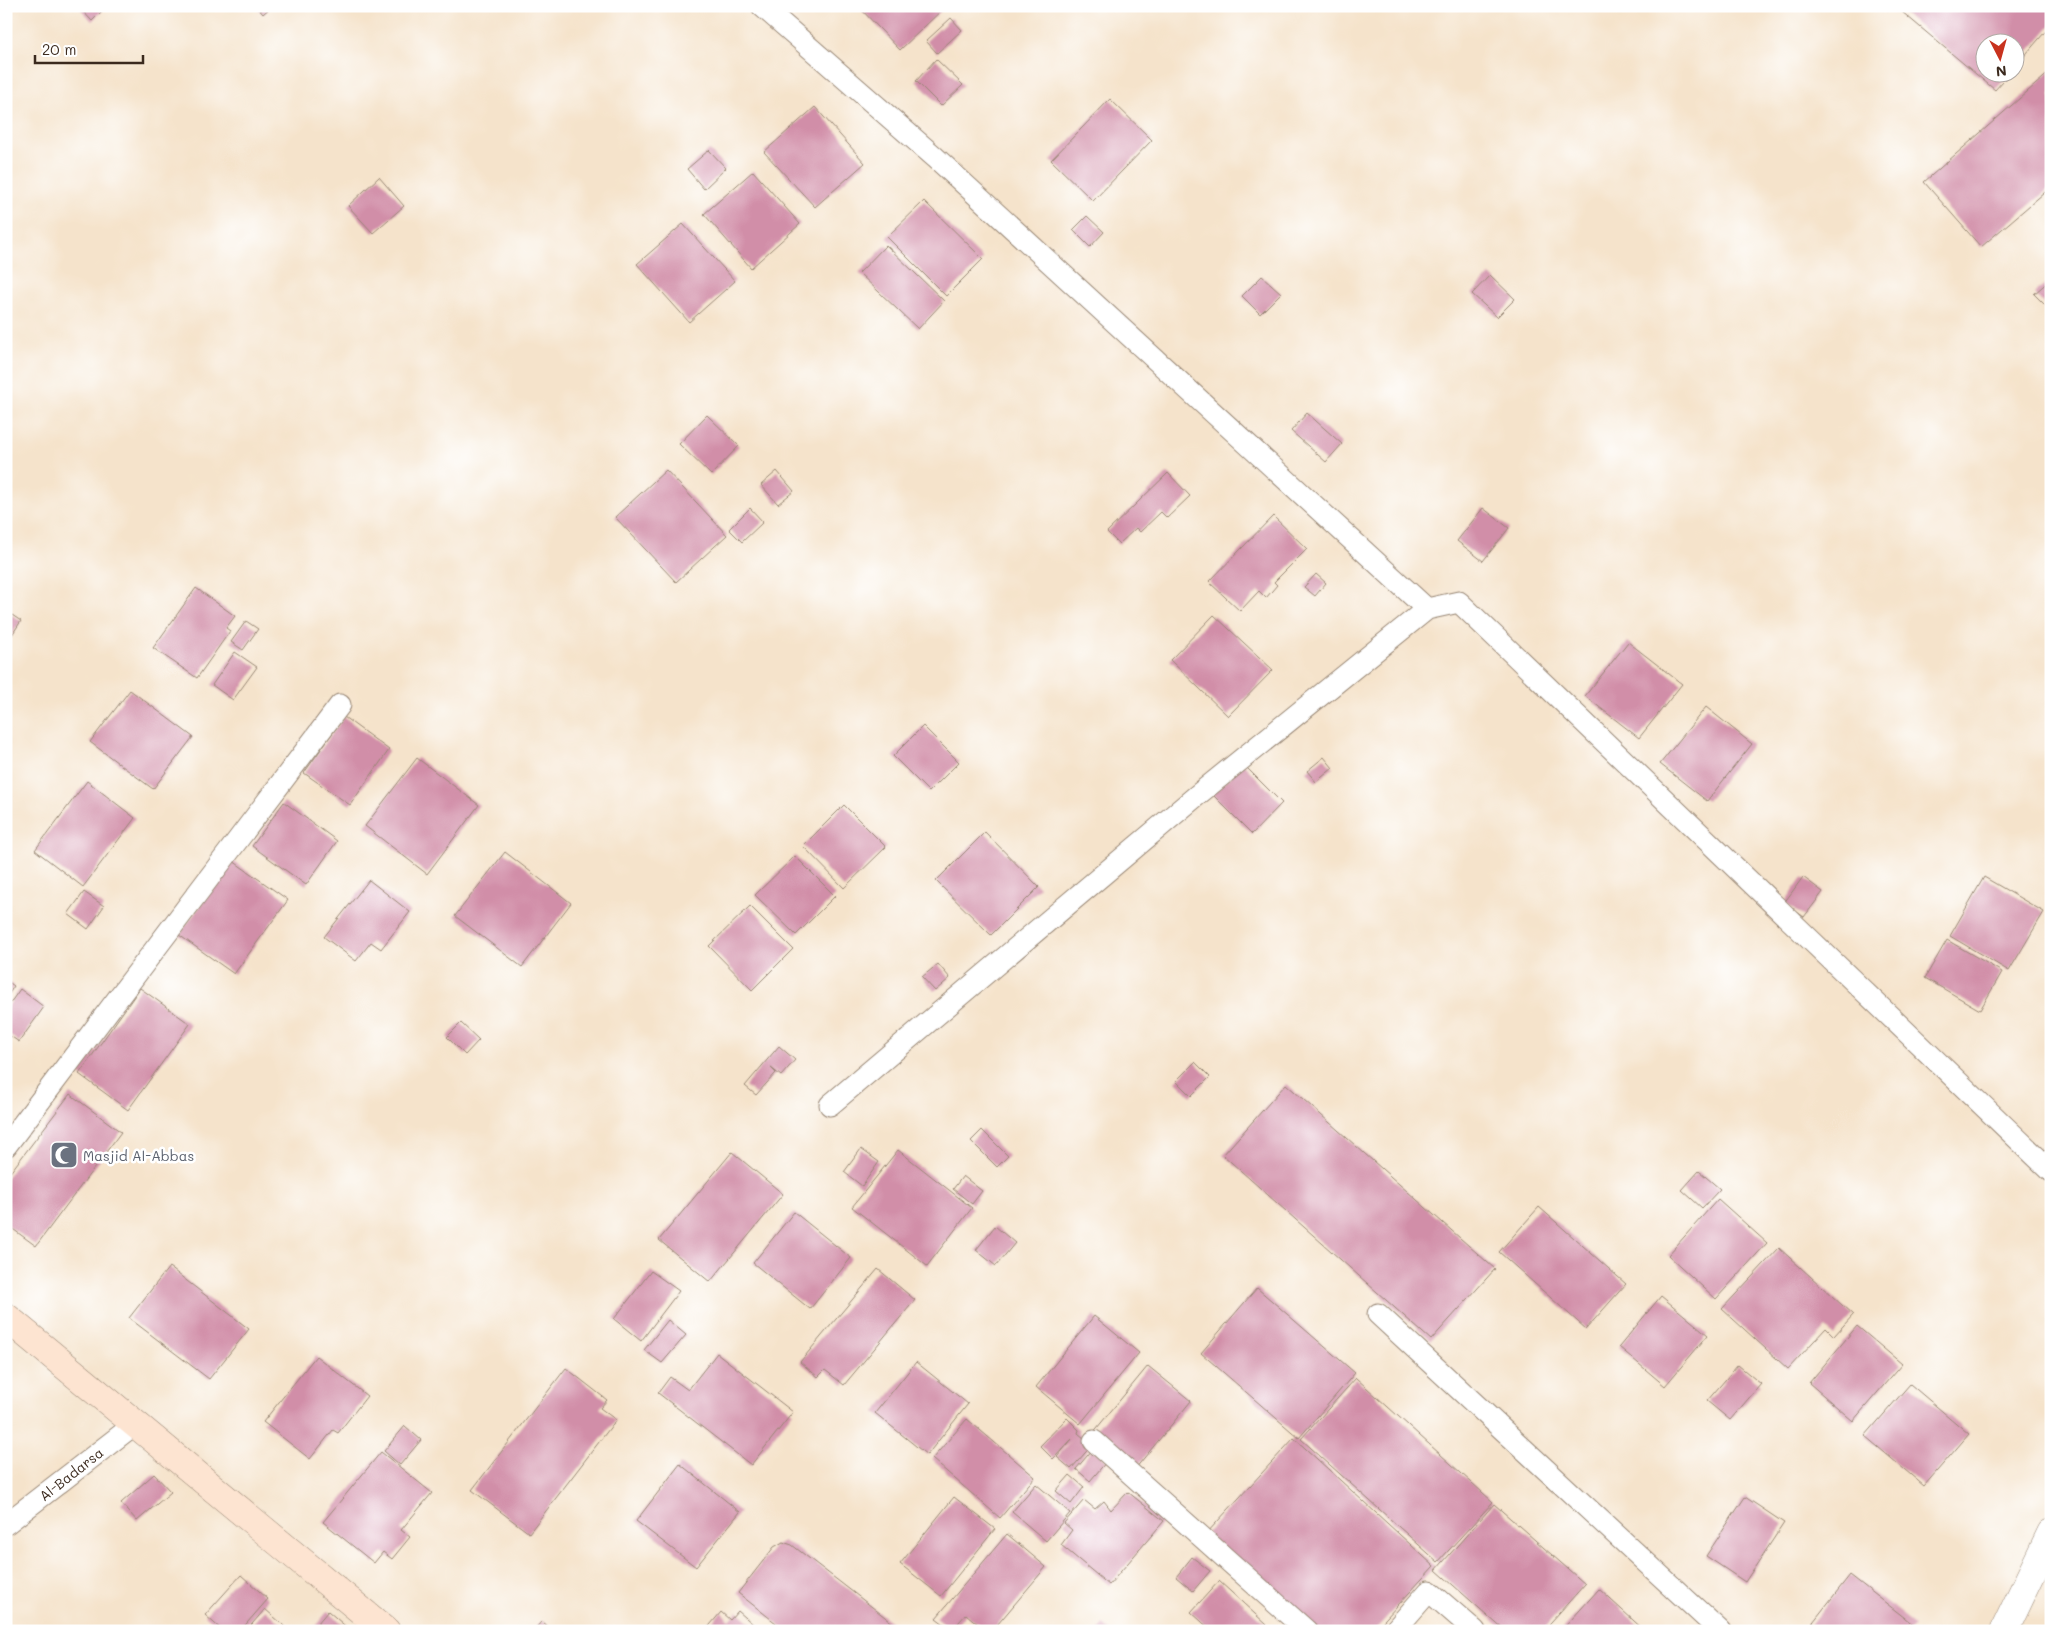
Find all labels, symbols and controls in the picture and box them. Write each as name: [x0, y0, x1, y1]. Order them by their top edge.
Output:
scale bar: [35, 32, 142, 64]
north arrow: [1974, 32, 2024, 82]
text: 20 m: [42, 39, 76, 59]
text: N: [1995, 61, 2008, 81]
mosque icon: Masjid Al-Abbas: [49, 1140, 79, 1170]
place label: Masjid Al-Abbas: [83, 1146, 194, 1165]
street label: Al-Badarsa: [35, 1443, 107, 1505]

